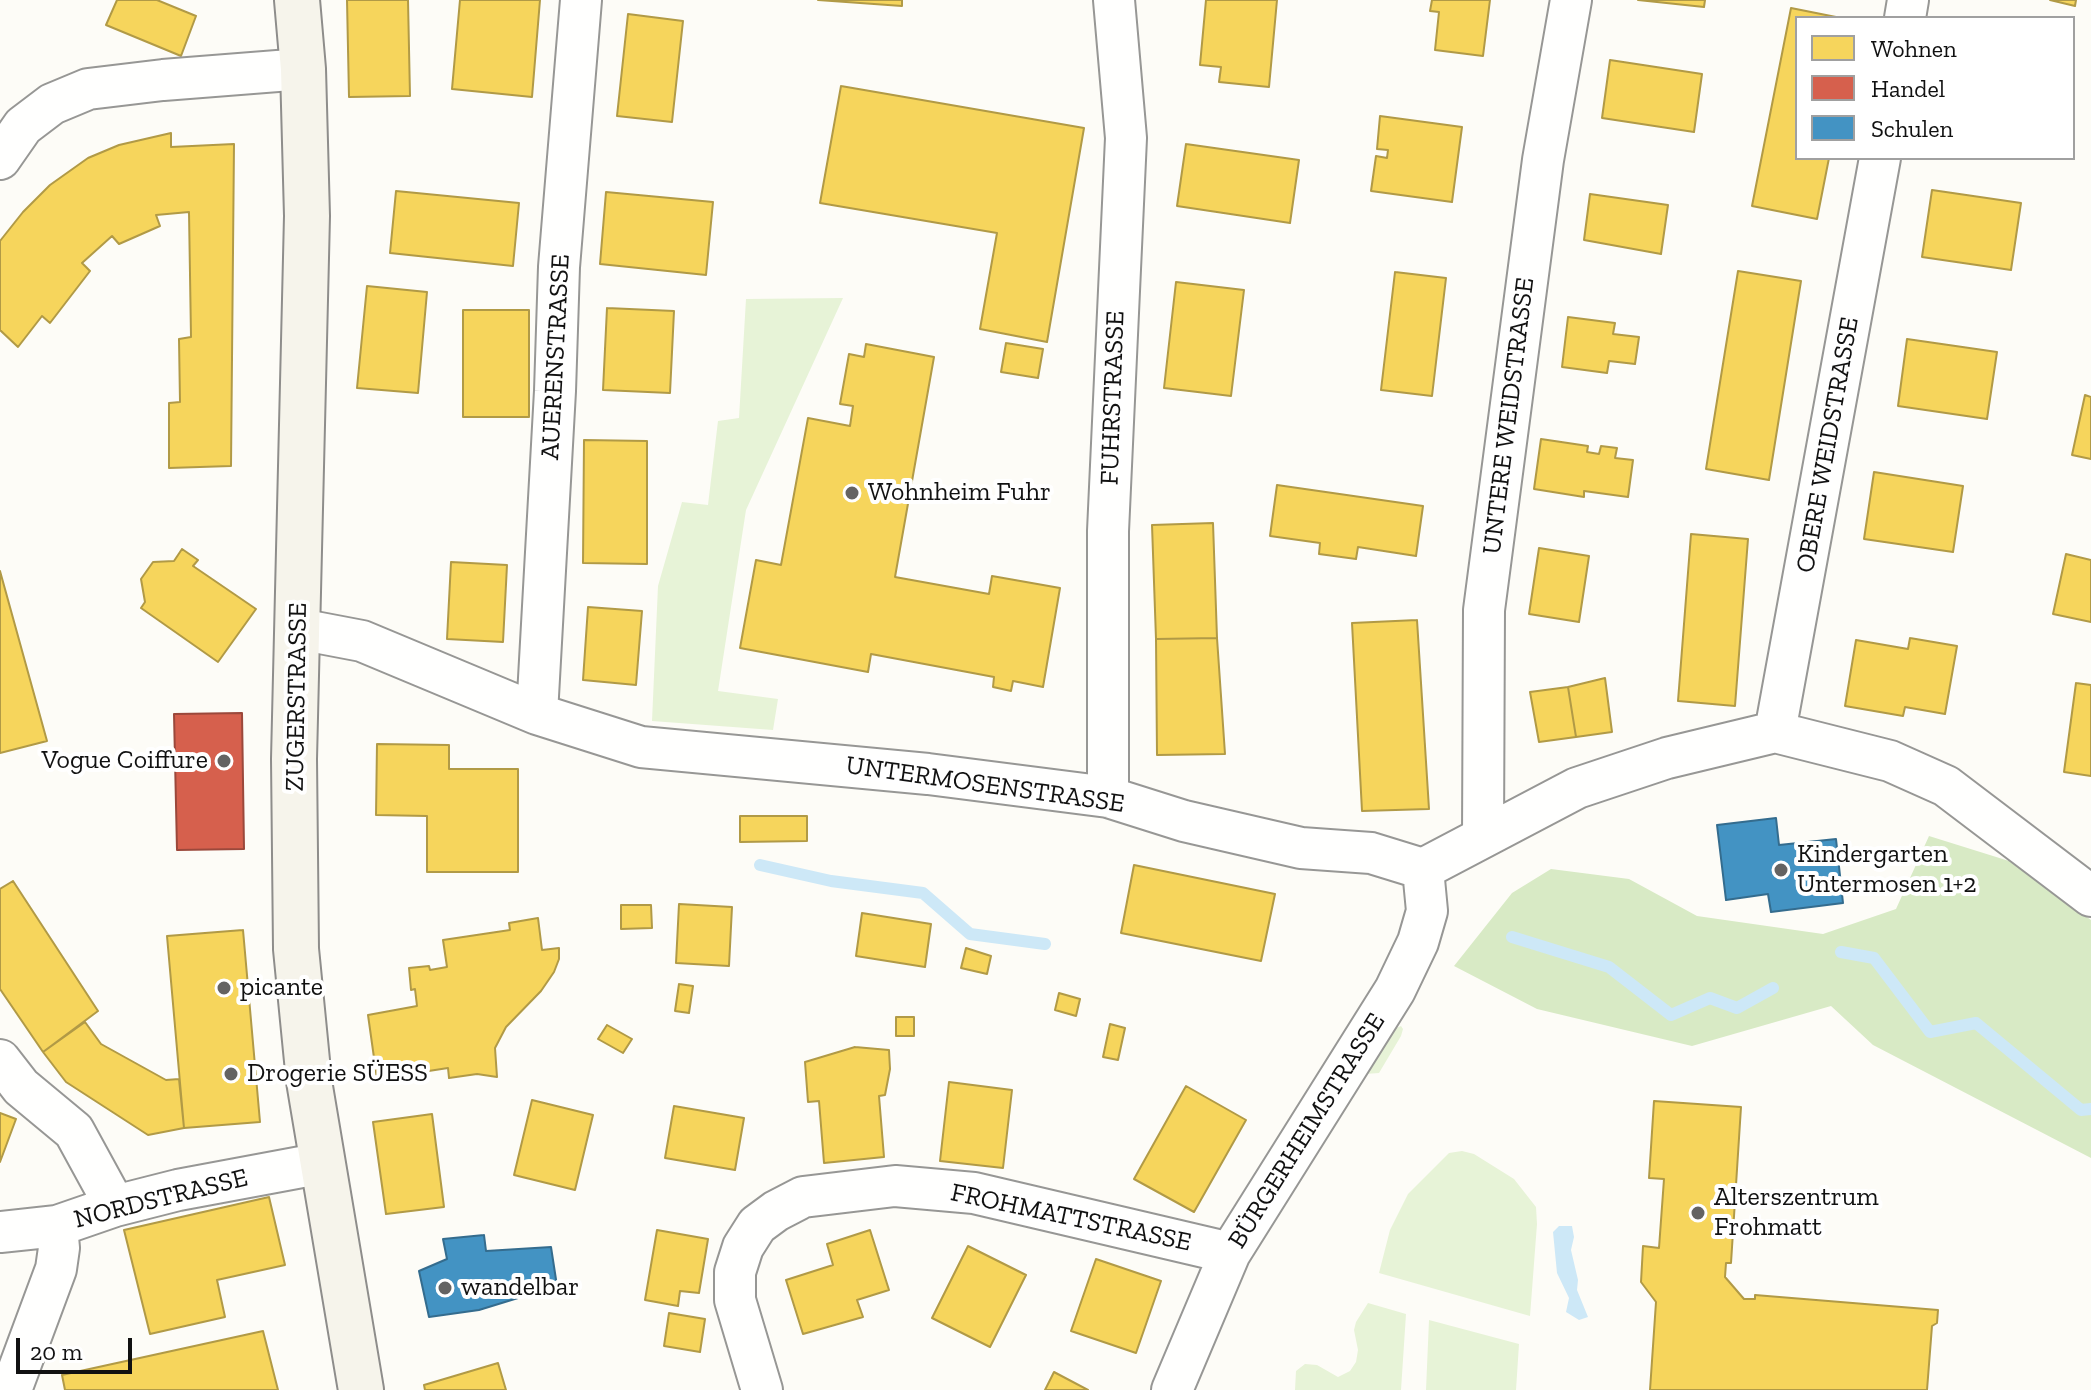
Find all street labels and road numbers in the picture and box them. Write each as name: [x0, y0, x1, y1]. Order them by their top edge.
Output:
street label: AUERENSTRASSE: [535, 253, 577, 461]
street label: UNTERE WEIDSTRASSE: [1477, 276, 1541, 556]
street label: FUHRSTRASSE: [1094, 310, 1132, 486]
street label: OBERE WEIDSTRASSE: [1790, 315, 1866, 575]
street label: ZUGERSTRASSE: [280, 602, 314, 792]
street label: UNTERMOSENSTRASSE: [844, 750, 1126, 820]
street label: BÜRGERHEIMSTRASSE: [1222, 1008, 1392, 1254]
street label: NORDSTRASSE: [71, 1162, 251, 1236]
street label: FROHMATTSTRASSE: [948, 1177, 1194, 1259]

